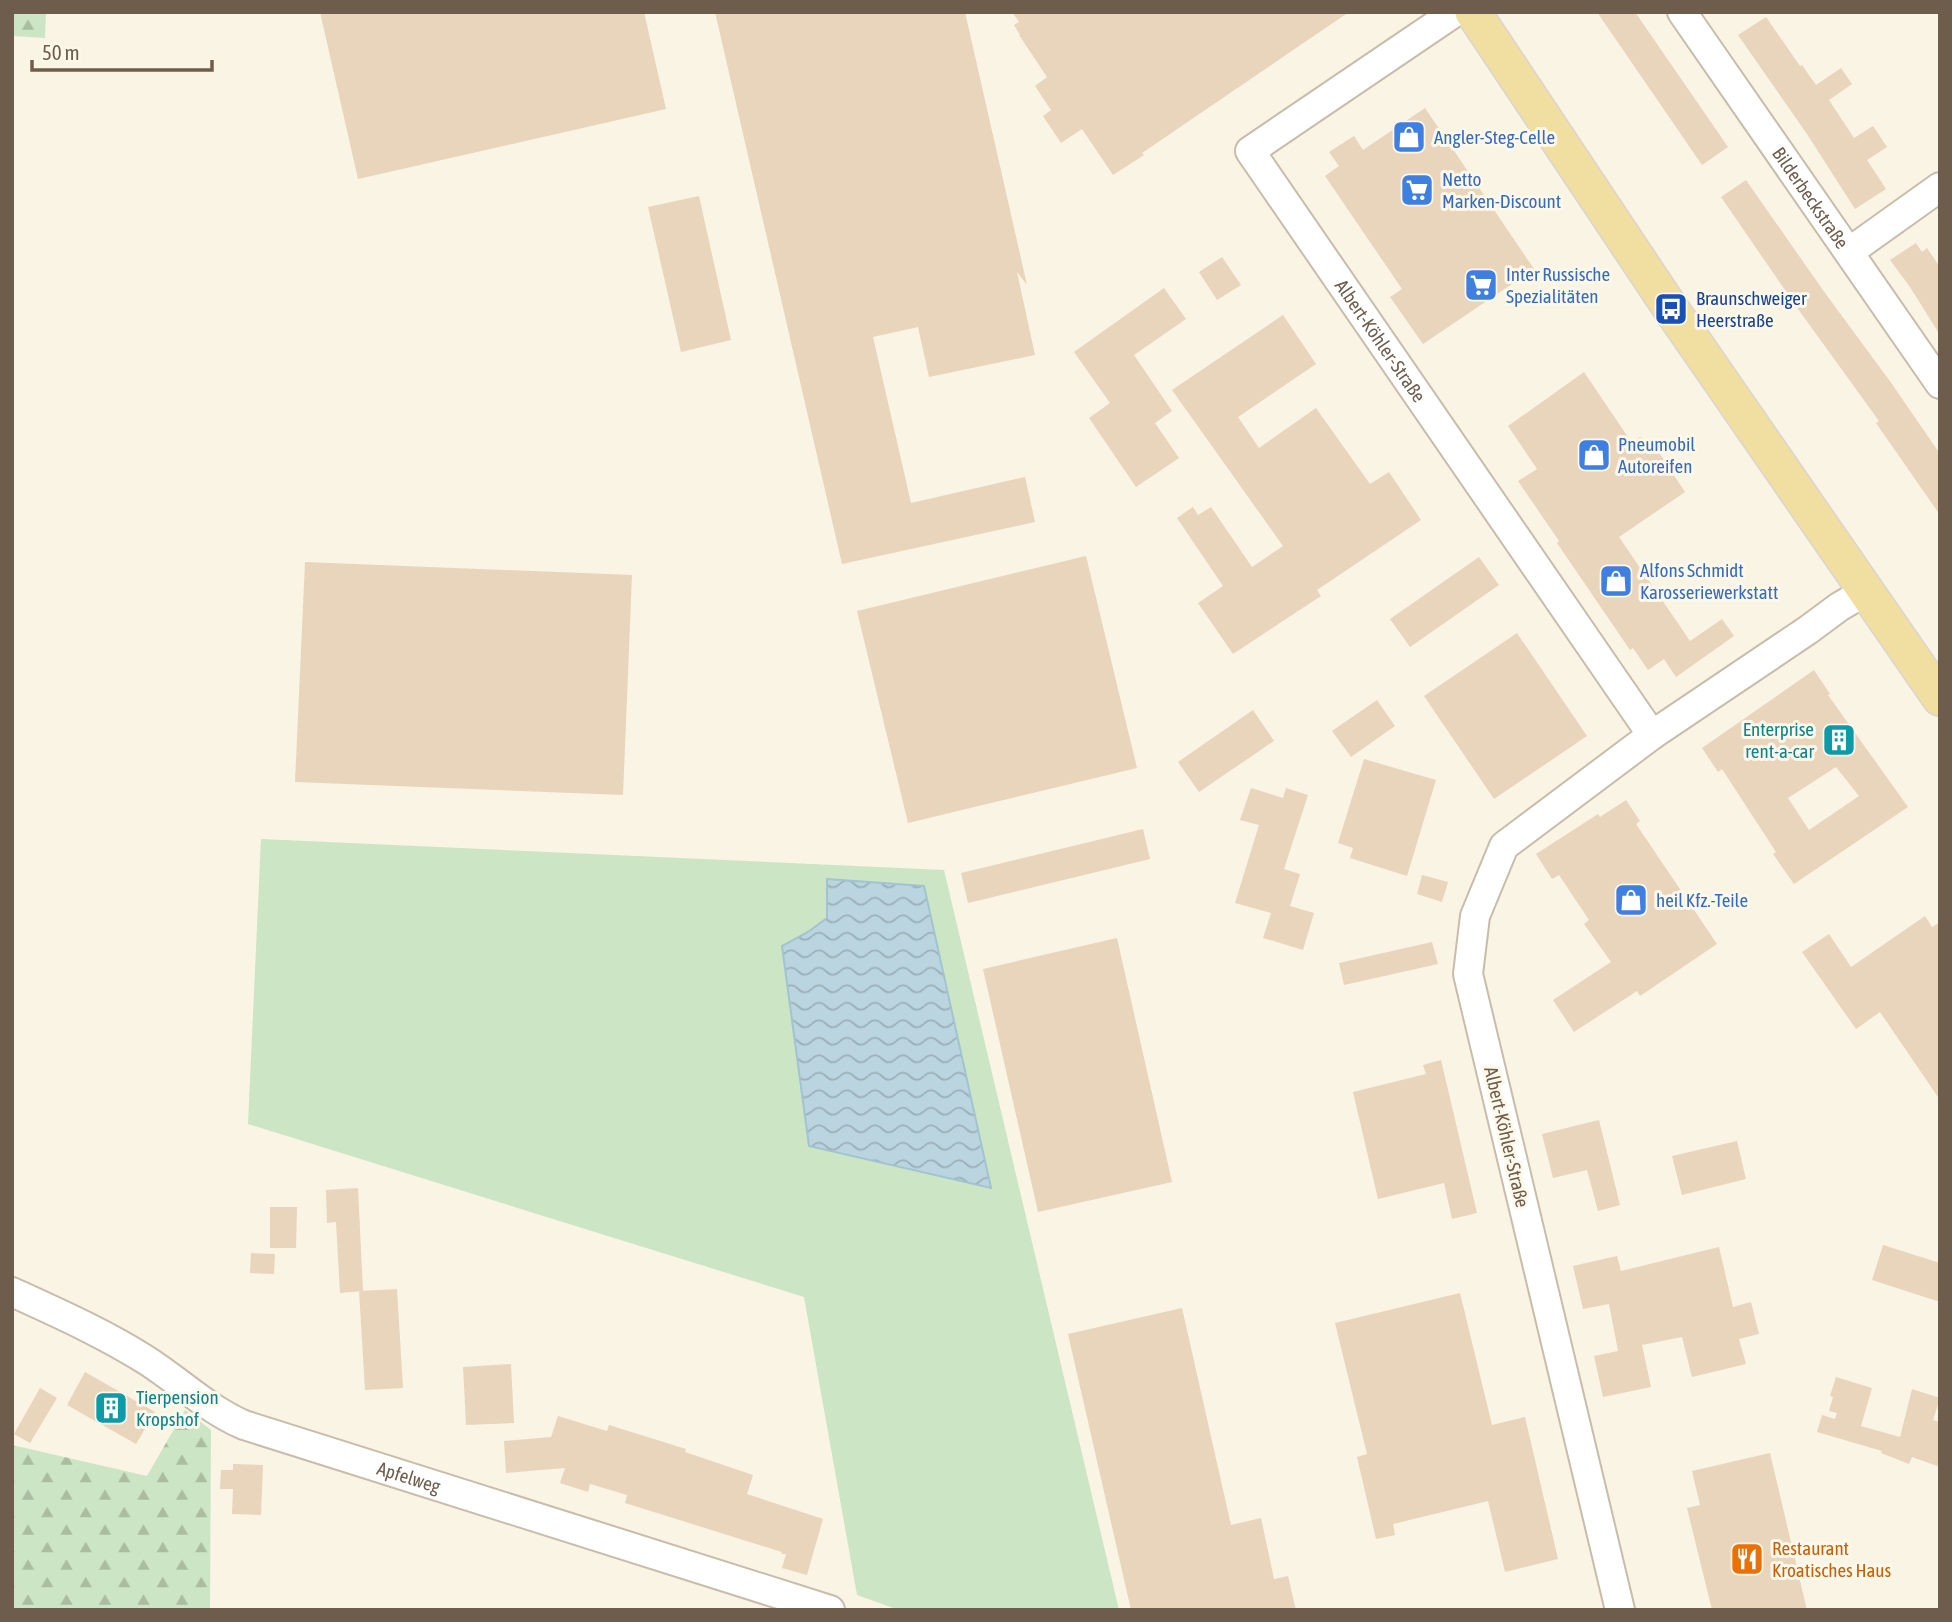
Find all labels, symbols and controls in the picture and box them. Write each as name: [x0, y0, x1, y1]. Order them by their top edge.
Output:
scale bar: [32, 28, 212, 72]
text: 50 m: [42, 40, 80, 64]
shop icon: Angler-Steg-Celle: [1390, 118, 1428, 156]
place label: Angler-Steg-Celle: [1434, 126, 1555, 148]
street label: Bilderbeckstraße: [1768, 143, 1854, 253]
place label: Netto Marken-Discount: [1442, 168, 1561, 212]
supermarket icon: Netto Marken-Discount: [1398, 171, 1436, 209]
place label: Inter Russische Spezialitäten: [1506, 263, 1610, 307]
supermarket icon: Inter Russische Spezialitäten: [1462, 266, 1500, 304]
street label: Albert-Köhler-Straße: [1331, 275, 1430, 406]
place label: Braunschweiger Heerstraße: [1696, 287, 1807, 331]
bus stop icon: Braunschweiger Heerstraße: [1652, 290, 1690, 328]
place label: Pneumobil Autoreifen: [1618, 433, 1695, 477]
shop icon: Pneumobil Autoreifen: [1575, 436, 1613, 474]
place label: Alfons Schmidt Karosseriewerkstatt: [1640, 559, 1778, 603]
shop icon: Alfons Schmidt Karosseriewerkstatt: [1597, 562, 1635, 600]
place label: Enterprise rent-a-car: [1743, 718, 1814, 762]
building icon: Enterprise rent-a-car: [1820, 721, 1858, 759]
shop icon: heil Kfz.-Teile: [1612, 881, 1650, 919]
place label: heil Kfz.-Teile: [1656, 889, 1748, 911]
street label: Albert-Köhler-Straße: [1480, 1065, 1534, 1209]
place label: Tierpension Kropshof: [136, 1386, 219, 1430]
building icon: Tierpension Kropshof: [92, 1389, 130, 1427]
street label: Apfelweg: [374, 1457, 444, 1498]
place label: Restaurant Kroatisches Haus: [1772, 1537, 1891, 1581]
restaurant icon: Restaurant Kroatisches Haus: [1728, 1540, 1766, 1578]

